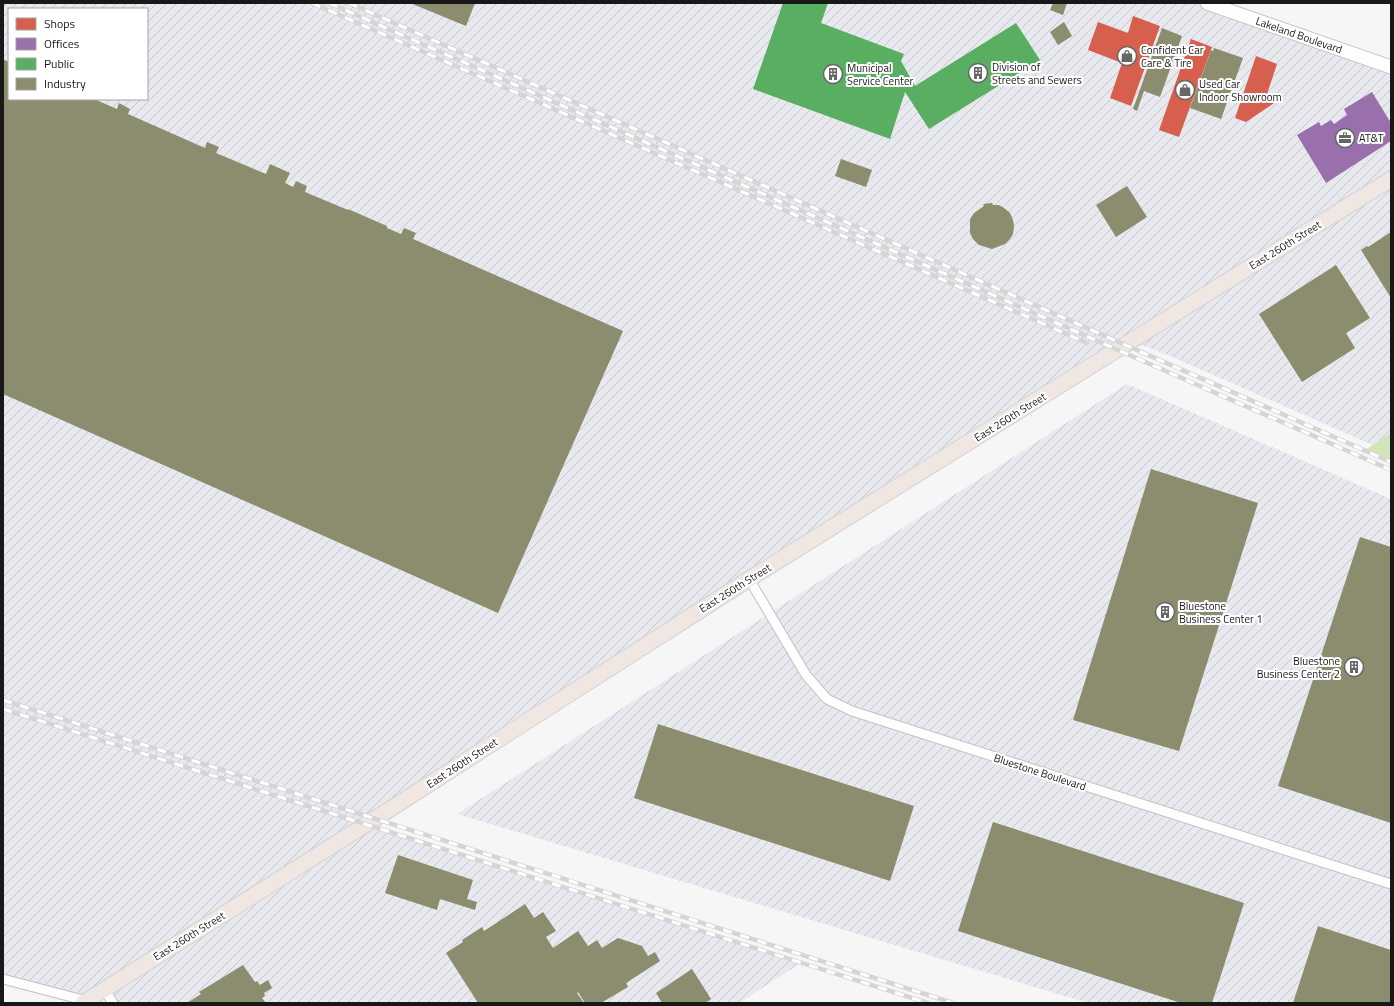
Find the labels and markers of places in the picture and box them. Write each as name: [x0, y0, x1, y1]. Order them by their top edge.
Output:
place label: Confident Car Care & Tire: [1141, 42, 1204, 71]
shop icon: Confident Car Care & Tire: [1116, 45, 1138, 67]
place label: Division of Streets and Sewers: [992, 59, 1082, 88]
place label: Municipal Service Center: [847, 60, 913, 89]
building icon: Division of Streets and Sewers: [967, 62, 989, 84]
building icon: Municipal Service Center: [822, 63, 844, 85]
place label: Used Car Indoor Showroom: [1199, 76, 1282, 105]
shop icon: Used Car Indoor Showroom: [1174, 79, 1196, 101]
office icon: AT&T: [1334, 127, 1356, 149]
place label: AT&T: [1359, 130, 1384, 146]
place label: Bluestone Business Center 1: [1179, 598, 1262, 627]
building icon: Bluestone Business Center 1: [1154, 601, 1176, 623]
place label: Bluestone Business Center 2: [1257, 653, 1340, 682]
building icon: Bluestone Business Center 2: [1343, 656, 1365, 678]

